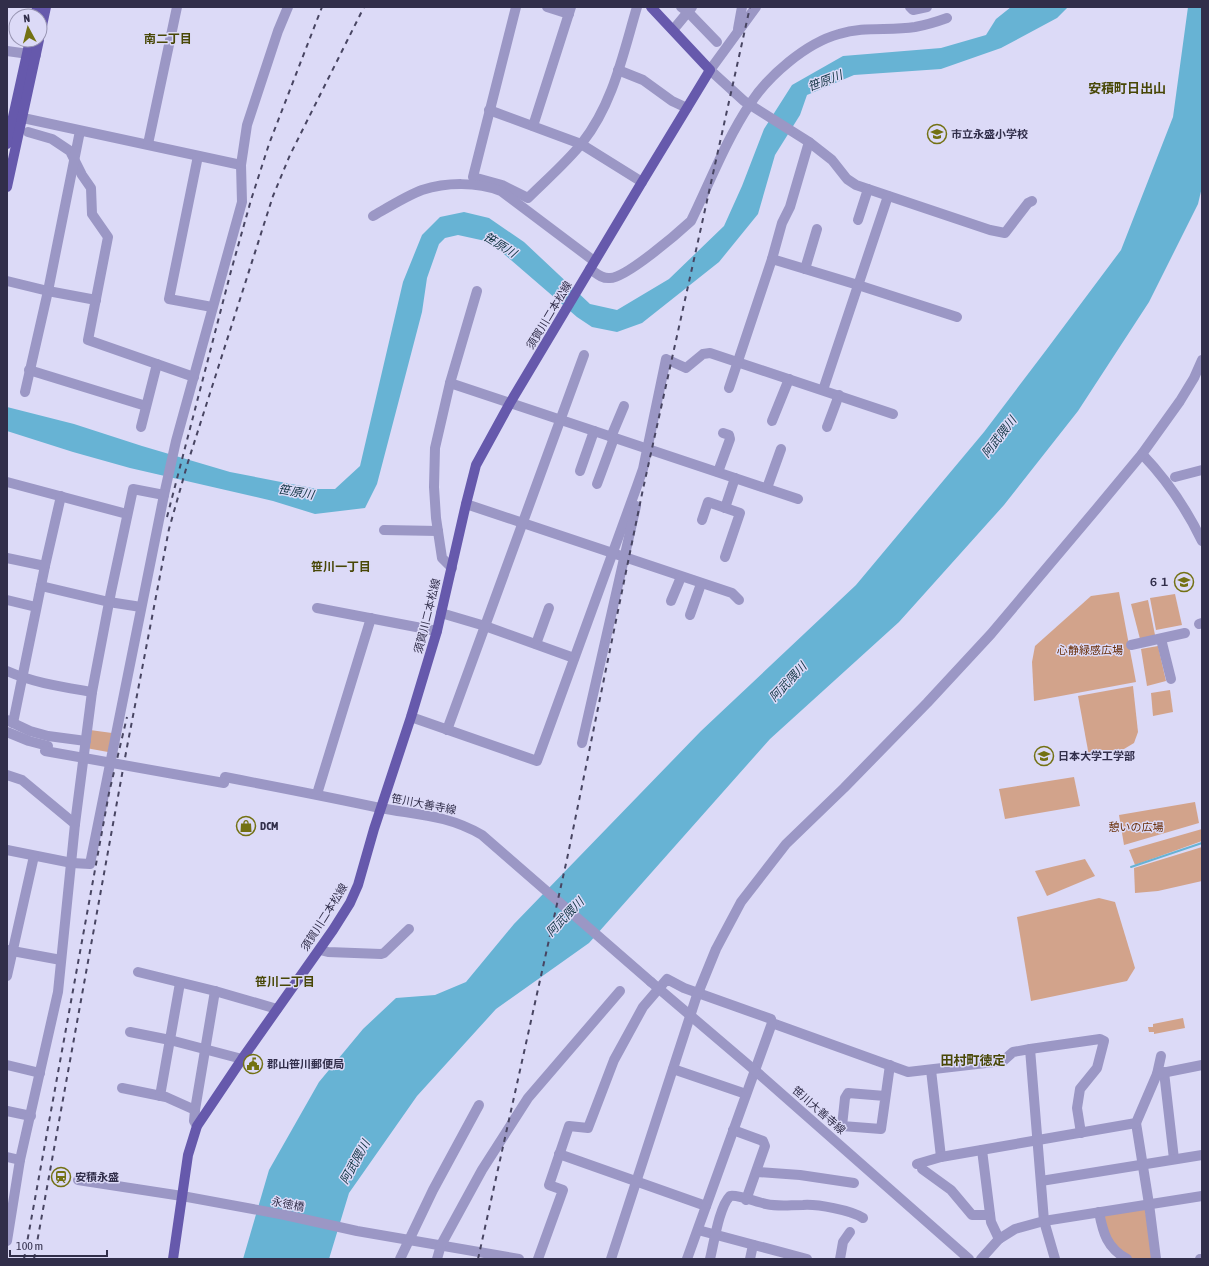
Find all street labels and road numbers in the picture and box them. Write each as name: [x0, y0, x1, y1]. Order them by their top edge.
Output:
street label: 須賀川二本松線: [524, 279, 574, 351]
street label: 須賀川二本松線: [412, 577, 442, 655]
street label: 笹川大善寺線: [390, 792, 458, 816]
street label: 須賀川二本松線: [299, 881, 349, 953]
street label: 笹川大善寺線: [790, 1084, 848, 1136]
street label: 永徳橋: [271, 1195, 305, 1213]

